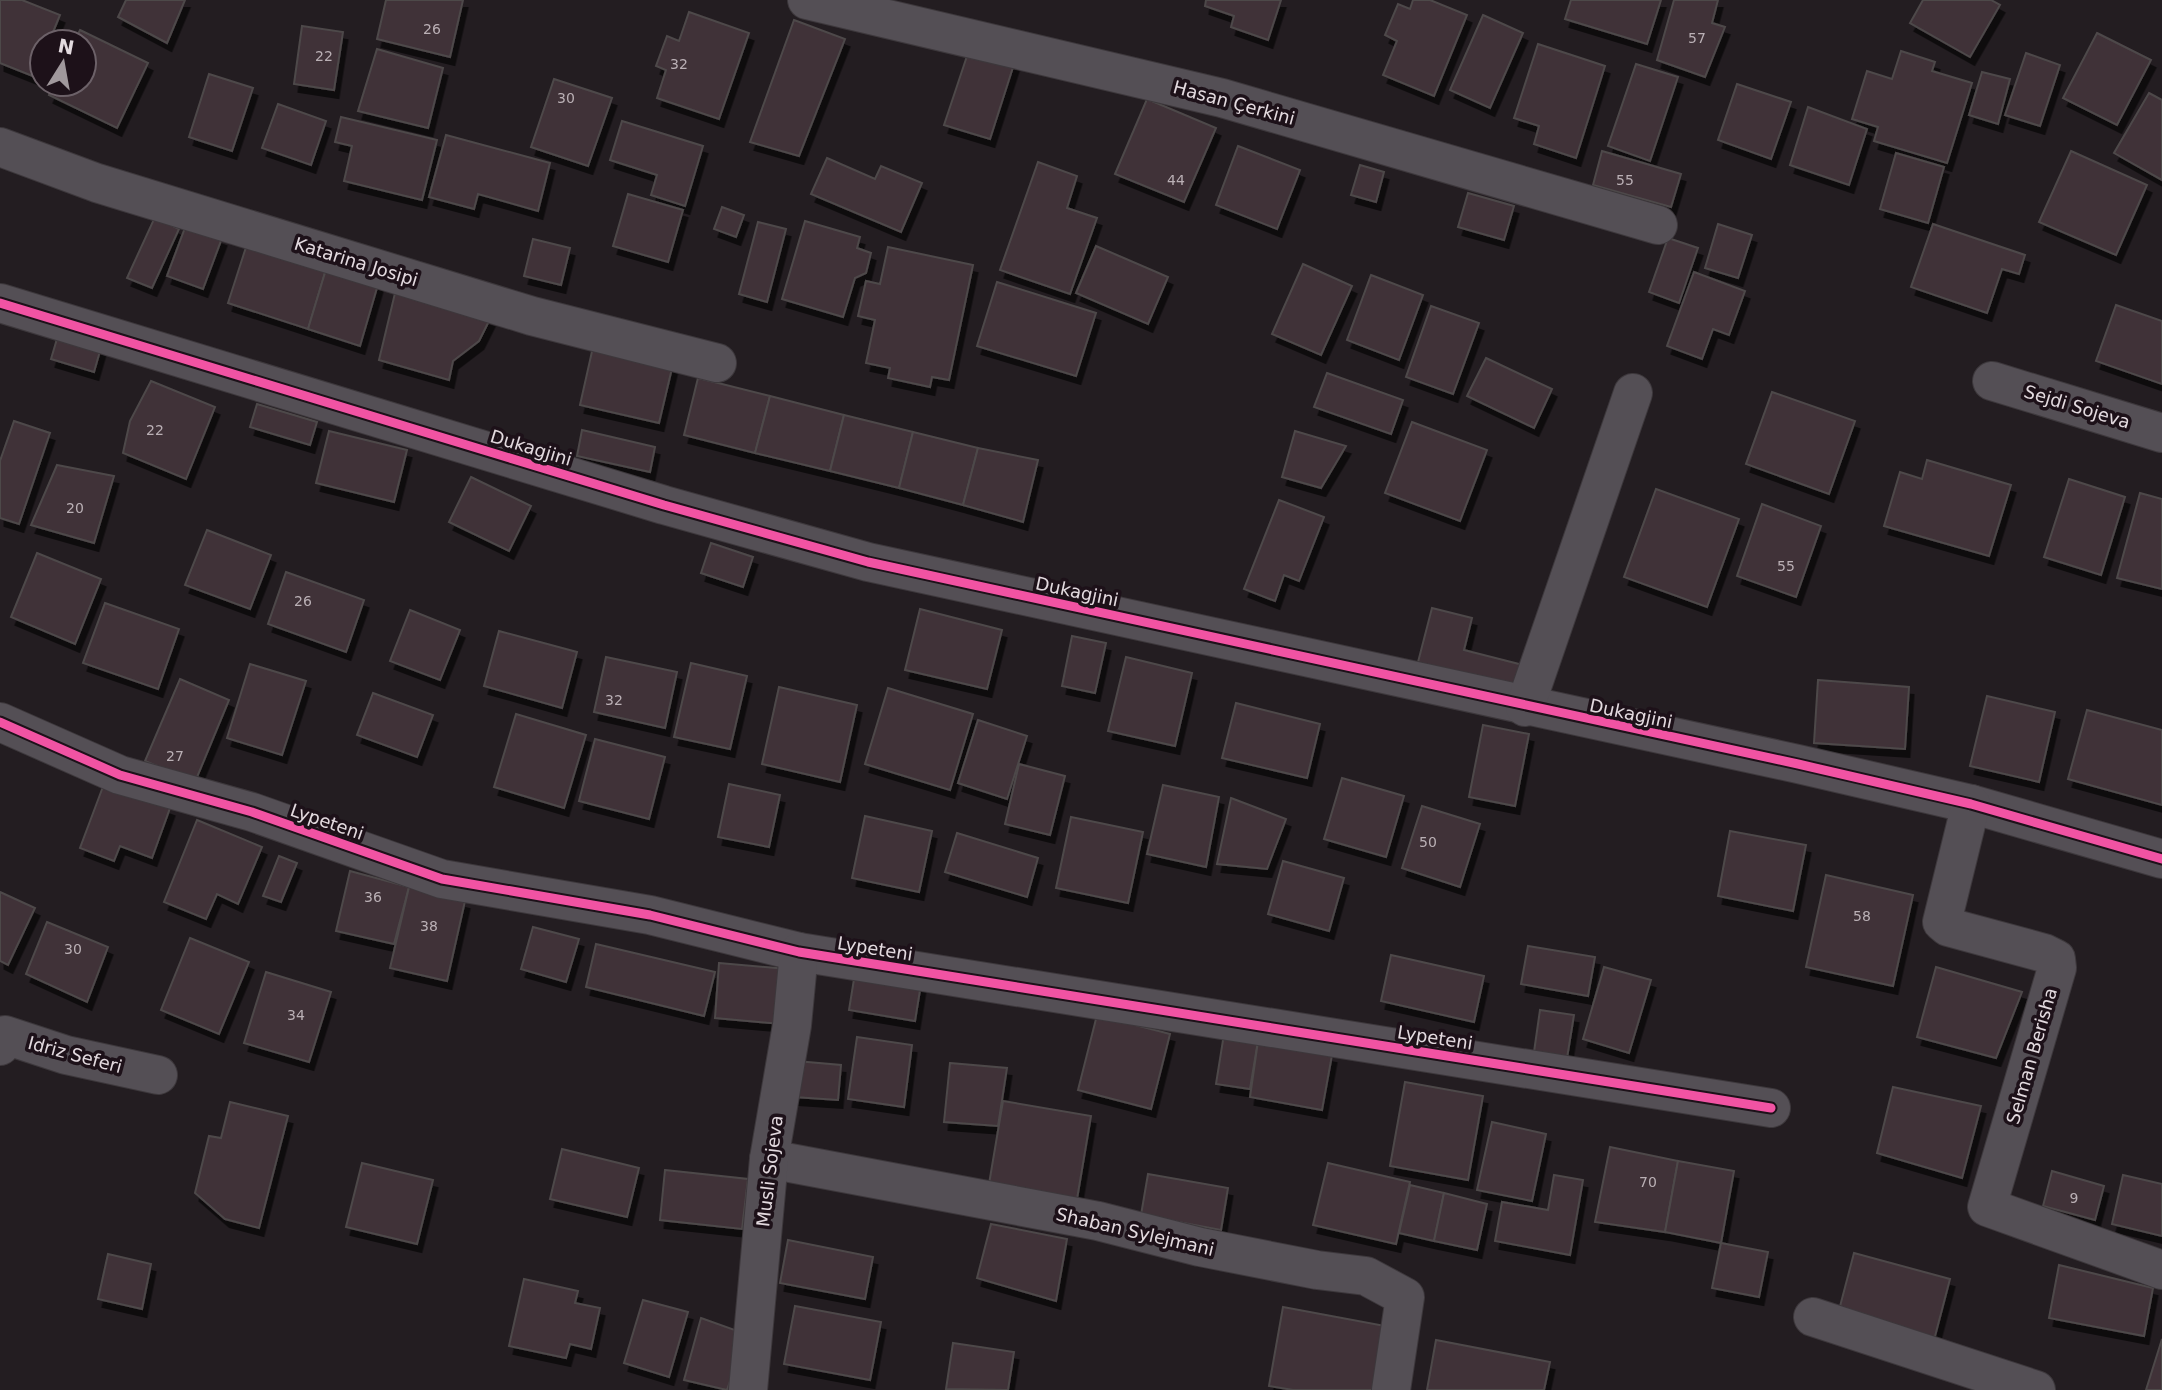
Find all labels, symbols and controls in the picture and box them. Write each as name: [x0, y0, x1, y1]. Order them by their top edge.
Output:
house number: 26: [423, 21, 441, 37]
north arrow: [28, 28, 98, 98]
house number: 57: [1688, 30, 1706, 46]
text: N: [56, 34, 76, 59]
house number: 22: [315, 48, 333, 64]
house number: 32: [670, 56, 688, 72]
street label: Hasan Çerkini: [1171, 76, 1297, 129]
house number: 30: [557, 90, 575, 106]
house number: 44: [1167, 172, 1185, 188]
house number: 55: [1616, 172, 1634, 188]
street label: Katarina Josipi: [292, 233, 421, 290]
street label: Sejdi Sojeva: [2022, 380, 2133, 433]
house number: 22: [146, 422, 164, 438]
street label: Dukagjini: [488, 425, 575, 470]
house number: 20: [66, 500, 84, 516]
house number: 55: [1777, 558, 1795, 574]
street label: Dukagjini: [1034, 572, 1120, 611]
house number: 26: [294, 593, 312, 609]
house number: 32: [605, 692, 623, 708]
street label: Dukagjini: [1588, 694, 1674, 733]
house number: 27: [166, 748, 184, 764]
street label: Lypeteni: [288, 799, 367, 844]
house number: 50: [1419, 834, 1437, 850]
house number: 36: [364, 889, 382, 905]
house number: 58: [1853, 908, 1871, 924]
house number: 38: [420, 918, 438, 934]
street label: Lypeteni: [836, 932, 914, 965]
house number: 30: [64, 941, 82, 957]
street label: Selman Berisha: [2002, 985, 2061, 1126]
house number: 34: [287, 1007, 305, 1023]
street label: Lypeteni: [1396, 1021, 1474, 1054]
street label: Idriz Seferi: [26, 1032, 125, 1077]
street label: Musli Sojeva: [752, 1114, 787, 1228]
house number: 70: [1639, 1174, 1657, 1190]
house number: 9: [2070, 1190, 2078, 1206]
street label: Shaban Sylejmani: [1054, 1203, 1216, 1260]

